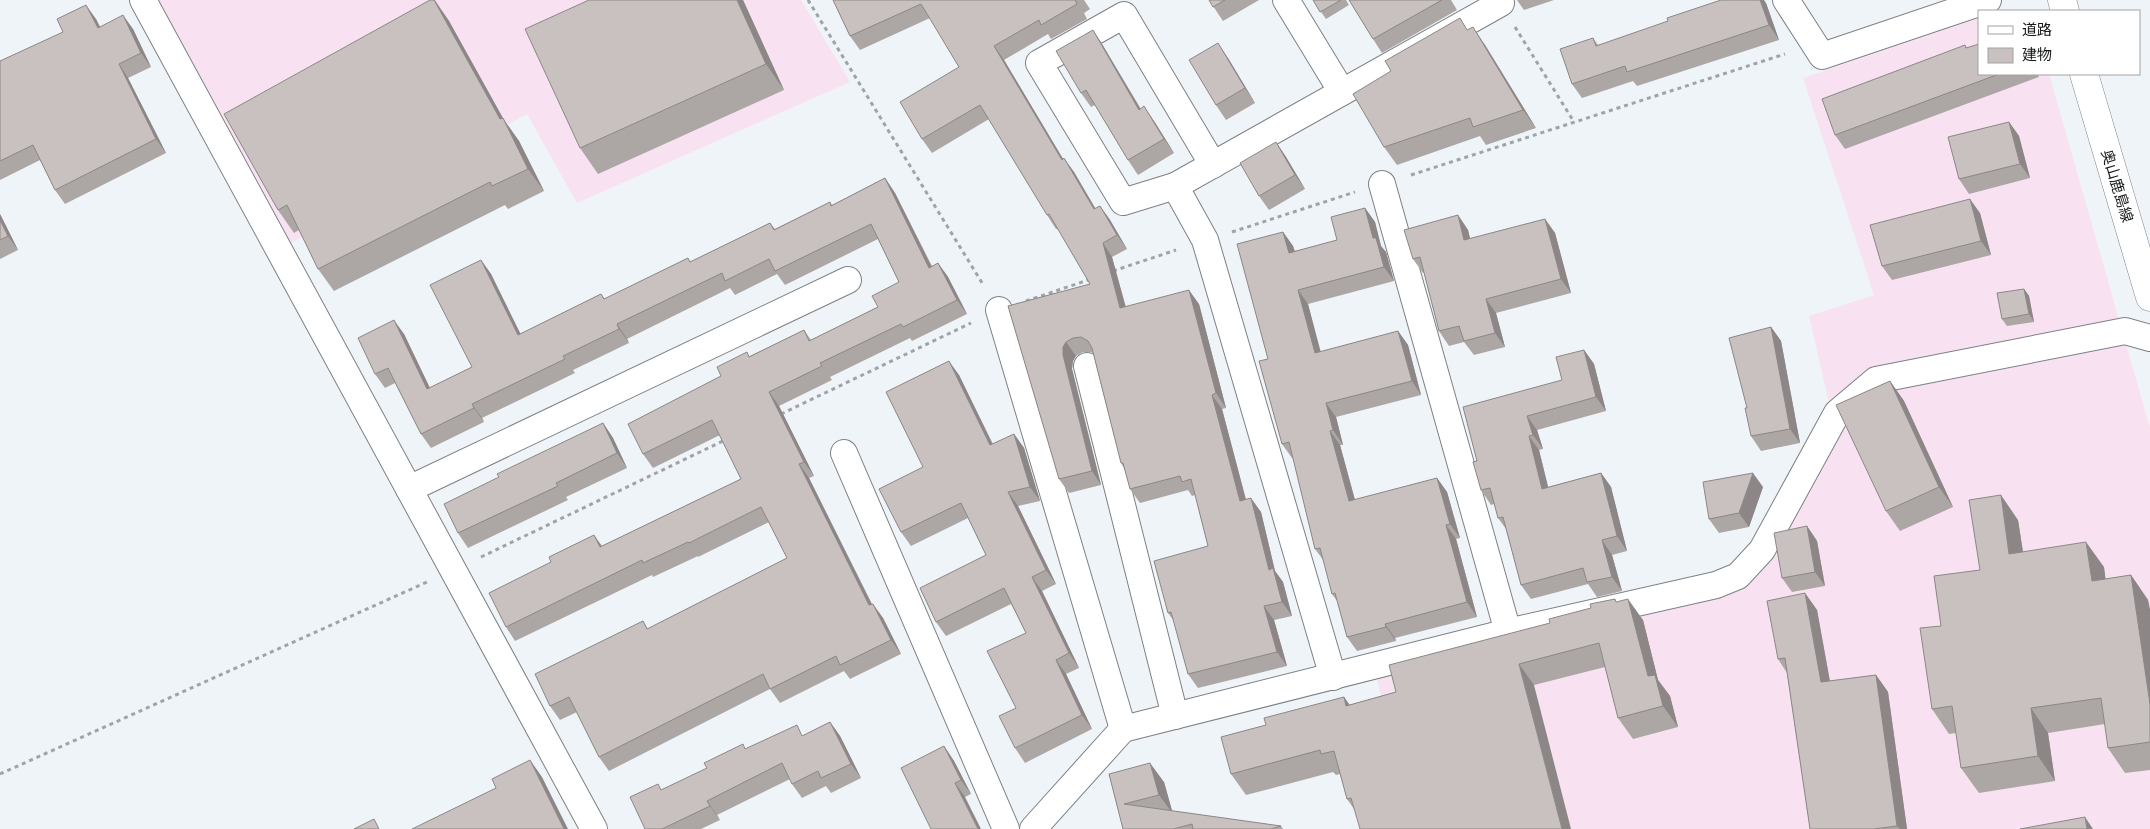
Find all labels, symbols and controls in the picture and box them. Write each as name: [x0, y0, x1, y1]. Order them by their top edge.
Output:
legend: [1978, 10, 2140, 75]
text: 道路: [2022, 21, 2052, 38]
text: 建物: [2022, 46, 2052, 63]
street label: 奥山鹿島線: [2098, 147, 2137, 224]

